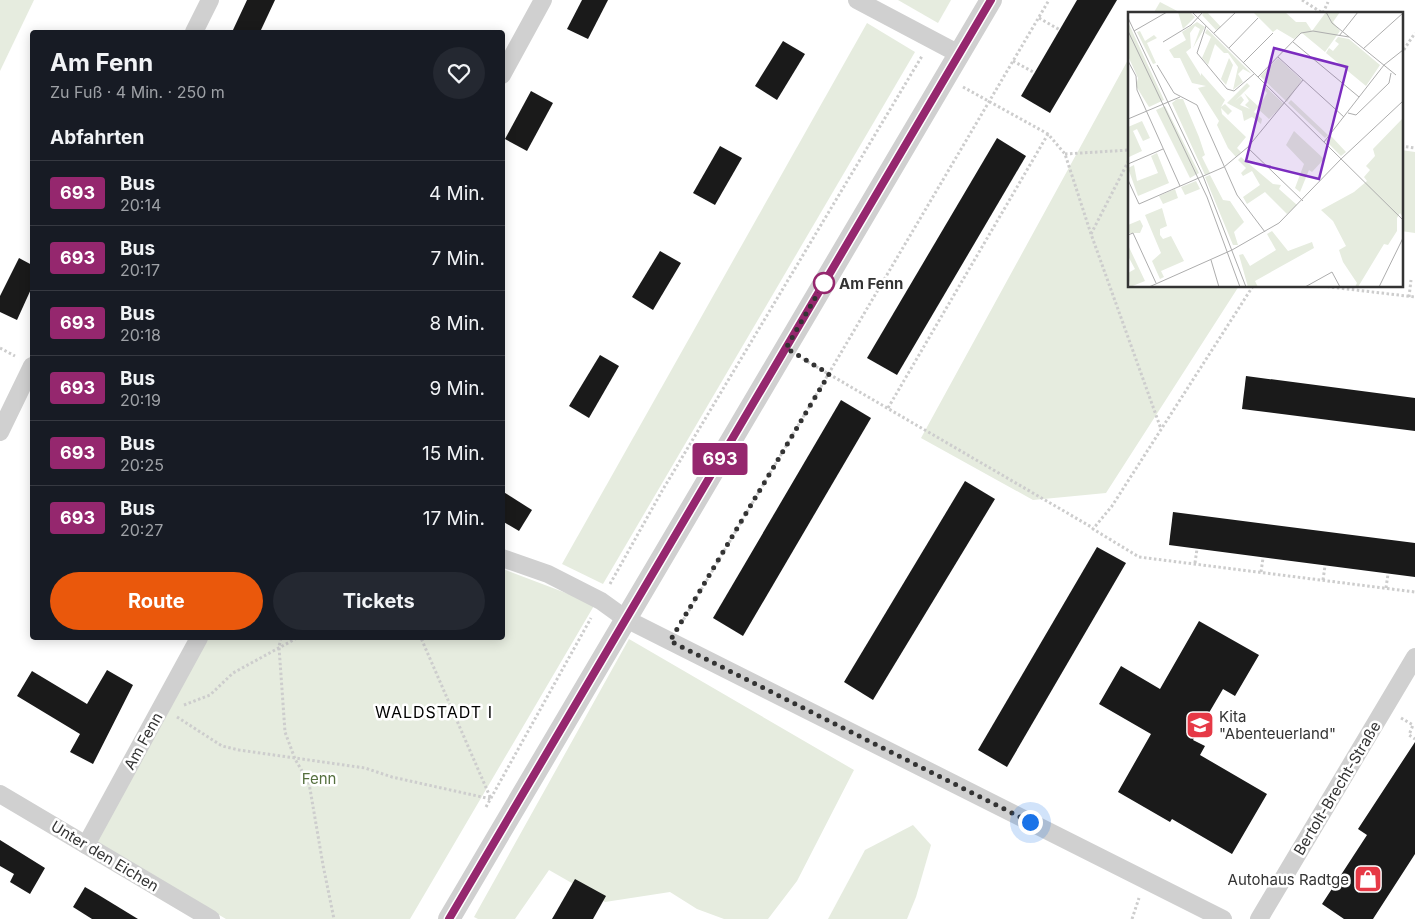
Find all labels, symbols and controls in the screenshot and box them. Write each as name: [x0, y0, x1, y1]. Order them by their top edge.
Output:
inset map: [1128, 12, 1402, 288]
button: heart: [433, 47, 485, 99]
text: Am Fenn: [50, 48, 153, 77]
text: Zu Fuß · 4 Min. · 250 m: [50, 82, 225, 102]
text: Abfahrten: [50, 126, 144, 149]
text: Bus: [120, 172, 155, 195]
text: 693: [60, 182, 95, 203]
text: 4 Min.: [429, 182, 485, 205]
text: 20:14: [120, 195, 161, 215]
text: Bus: [120, 237, 155, 260]
text: 693: [60, 247, 95, 268]
text: 7 Min.: [430, 247, 485, 270]
text: 20:17: [120, 260, 160, 280]
marker: Am Fenn: [813, 272, 835, 294]
place label: Am Fenn: [839, 274, 903, 293]
text: Bus: [120, 302, 155, 325]
text: 693: [60, 312, 95, 333]
text: 8 Min.: [429, 312, 485, 335]
text: 20:18: [120, 325, 161, 345]
text: Bus: [120, 367, 155, 390]
text: 693: [60, 377, 95, 398]
text: 9 Min.: [429, 377, 485, 400]
text: 20:19: [120, 390, 161, 410]
text: Bus: [120, 432, 155, 455]
text: 693: [60, 442, 95, 463]
text: 15 Min.: [422, 442, 485, 465]
line badge: 693: [691, 443, 749, 475]
text: 693: [703, 448, 738, 469]
text: 20:25: [120, 455, 164, 475]
text: Bus: [120, 497, 155, 520]
text: 693: [60, 507, 95, 528]
text: 17 Min.: [423, 507, 485, 530]
text: 20:27: [120, 520, 163, 540]
button: Route: [50, 572, 263, 630]
button: Tickets: [273, 572, 485, 630]
district label: WALDSTADT I: [375, 702, 493, 722]
place label: Kita "Abenteuerland": [1219, 707, 1336, 743]
street label: Am Fenn: [120, 709, 166, 773]
school or university icon: Kita "Abenteuerland": [1185, 710, 1215, 740]
street label: Bertolt-Brecht-Straße: [1289, 718, 1385, 858]
park label: Fenn: [302, 769, 336, 788]
your location: [1018, 810, 1043, 835]
street label: Unter den Eichen: [48, 816, 162, 896]
shop icon: Autohaus Radtge: [1353, 864, 1383, 894]
place label: Autohaus Radtge: [1228, 870, 1349, 889]

